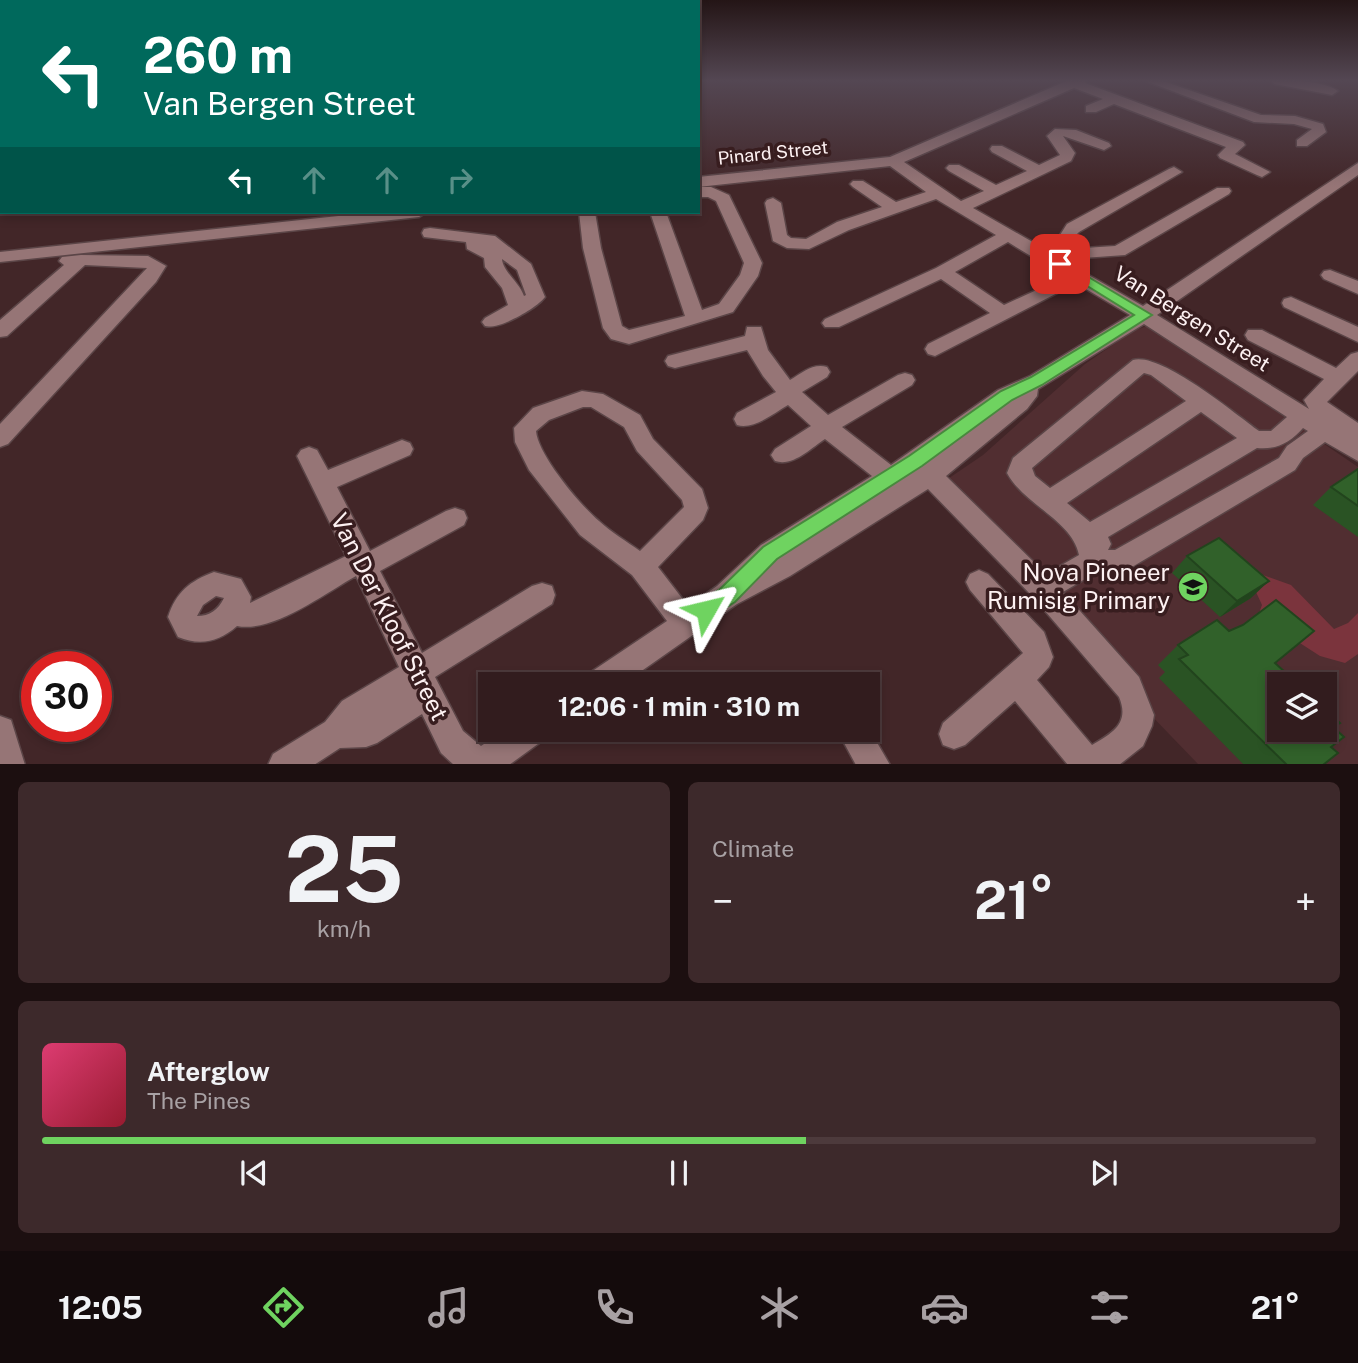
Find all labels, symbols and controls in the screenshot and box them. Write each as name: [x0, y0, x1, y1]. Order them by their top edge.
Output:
text: 260 m: [143, 26, 293, 84]
icon: left: [28, 28, 119, 119]
text: Van Bergen Street: [143, 85, 416, 122]
street label: Pinard Street: [717, 136, 829, 169]
icon: left: [222, 161, 260, 199]
icon: ahead: [295, 161, 333, 199]
icon: ahead: [368, 161, 406, 199]
icon: right: [441, 161, 479, 199]
pin: [1030, 234, 1090, 294]
icon: arrive: [1041, 245, 1079, 283]
street label: Van Bergen Street: [1110, 261, 1275, 377]
street label: Van Der Kloof Street: [326, 508, 454, 725]
place label: Nova Pioneer Rumisig Primary: [987, 558, 1170, 614]
school or university icon: Nova Pioneer Rumisig Primary: [1176, 570, 1210, 604]
position arrow: [669, 573, 743, 647]
speed limit sign: 30: [21, 651, 112, 742]
map controls: [1267, 672, 1337, 742]
button: layers: [1267, 672, 1337, 742]
text: 12:06 · 1 min · 310 m: [558, 691, 800, 722]
text: 25: [284, 816, 404, 922]
text: Climate: [712, 835, 794, 862]
text: 21°: [974, 870, 1054, 931]
text: −: [712, 879, 733, 924]
text: +: [1295, 879, 1316, 924]
text: km/h: [317, 915, 371, 942]
text: Afterglow: [147, 1056, 270, 1087]
text: The Pines: [147, 1087, 251, 1114]
icon: previous: [235, 1154, 273, 1192]
icon: pause: [660, 1154, 698, 1192]
icon: next: [1085, 1154, 1123, 1192]
icon: directions: [259, 1283, 308, 1332]
icon: music: [424, 1283, 473, 1332]
icon: phone: [590, 1283, 639, 1332]
icon: climate: [755, 1283, 804, 1332]
icon: car: [920, 1283, 969, 1332]
icon: filters: [1085, 1283, 1134, 1332]
text: 12:05: [58, 1289, 143, 1326]
text: 21°: [1251, 1289, 1300, 1326]

